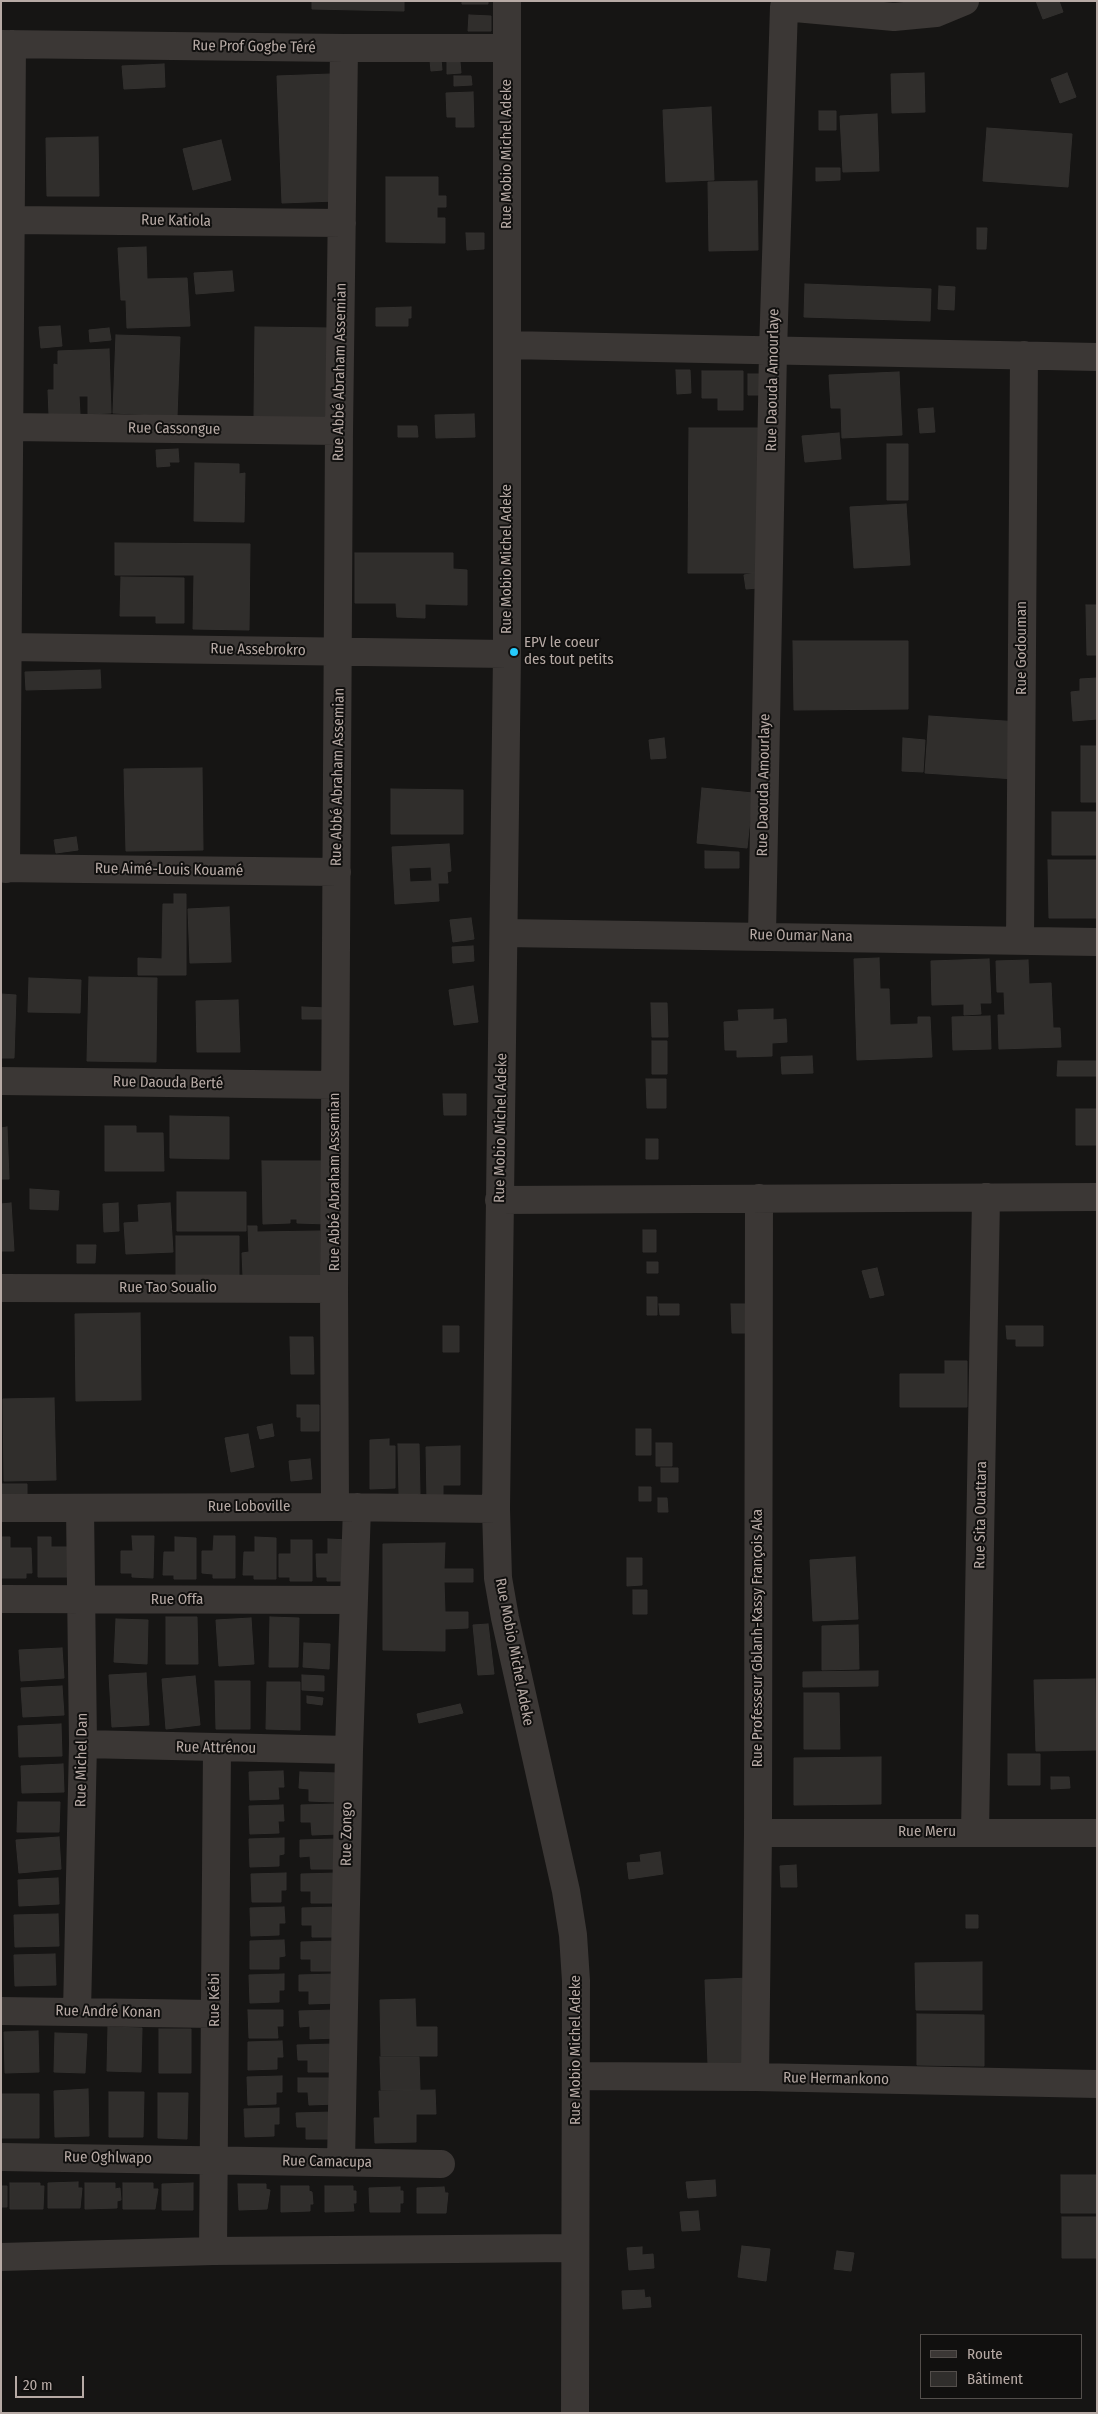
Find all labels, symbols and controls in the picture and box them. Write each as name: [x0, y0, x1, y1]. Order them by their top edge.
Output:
street label: Rue Prof Gogbe Téré: [192, 37, 316, 57]
street label: Rue Mobio Michel Adeke: [498, 79, 516, 229]
street label: Rue Katiola: [141, 211, 211, 231]
street label: Rue Abbé Abraham Assemian: [329, 283, 351, 461]
street label: Rue Daouda Amourlaye: [763, 308, 783, 452]
street label: Rue Cassongue: [128, 419, 220, 439]
street label: Rue Mobio Michel Adeke: [498, 484, 516, 634]
street label: Rue Godouman: [1013, 601, 1031, 695]
place label: EPV le coeur des tout petits: [524, 634, 614, 669]
street label: Rue Assebrokro: [210, 640, 306, 660]
marker: EPV le coeur des tout petits: [508, 646, 520, 658]
street label: Rue Abbé Abraham Assemian: [327, 688, 349, 866]
street label: Rue Daouda Amourlaye: [754, 713, 774, 857]
street label: Rue Aimé-Louis Kouamé: [95, 860, 243, 880]
street label: Rue Oumar Nana: [749, 926, 853, 946]
street label: Rue Mobio Michel Adeke: [491, 1053, 511, 1203]
street label: Rue Daouda Berté: [113, 1073, 223, 1093]
street label: Rue Abbé Abraham Assemian: [326, 1093, 344, 1271]
street label: Rue Tao Soualio: [119, 1279, 217, 1297]
street label: Rue Sita Ouattara: [971, 1461, 991, 1569]
street label: Rue Loboville: [208, 1498, 290, 1516]
street label: Rue Professeur Gblanh-Kassy François Aka: [749, 1509, 767, 1767]
street label: Rue Mobio Michel Adeke: [491, 1577, 537, 1727]
street label: Rue Offa: [151, 1591, 203, 1609]
street label: Rue Michel Dan: [72, 1713, 92, 1807]
street label: Rue Attrénou: [176, 1738, 256, 1758]
street label: Rue Zongo: [337, 1802, 357, 1866]
street label: Rue Meru: [898, 1823, 956, 1841]
street label: Rue Kébi: [206, 1973, 224, 2027]
street label: Rue Mobio Michel Adeke: [567, 1975, 585, 2125]
street label: Rue André Konan: [55, 2002, 161, 2022]
street label: Rue Hermankono: [783, 2069, 889, 2089]
street label: Rue Oghlwapo: [64, 2148, 152, 2168]
street label: Rue Camacupa: [282, 2152, 372, 2172]
legend: [920, 2334, 1083, 2399]
text: Route: [967, 2345, 1003, 2363]
scale bar: [18, 2366, 86, 2398]
text: Bâtiment: [967, 2370, 1023, 2388]
text: 20 m: [23, 2376, 53, 2394]

